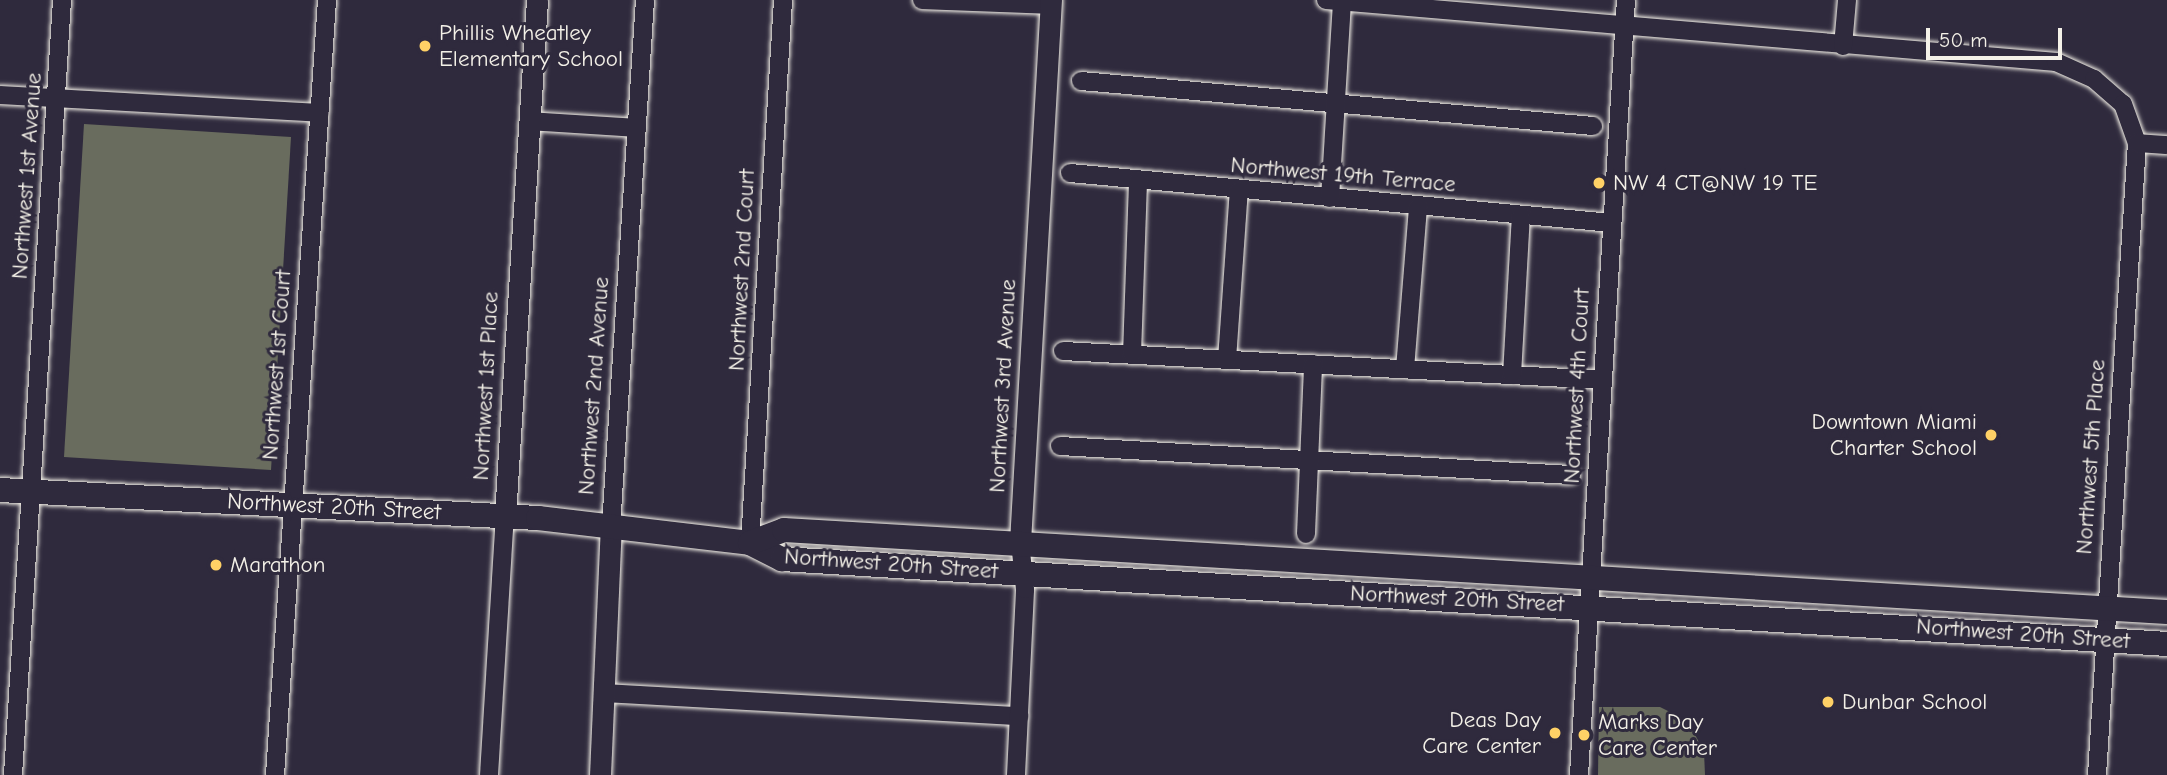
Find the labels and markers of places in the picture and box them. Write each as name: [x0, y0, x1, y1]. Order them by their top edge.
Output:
place label: Phillis Wheatley Elementary School: [439, 19, 623, 73]
marker: Phillis Wheatley Elementary School: [417, 38, 433, 54]
place label: NW 4 CT@NW 19 TE: [1613, 169, 1817, 197]
marker: NW 4 CT@NW 19 TE: [1591, 175, 1607, 191]
place label: Downtown Miami Charter School: [1811, 408, 1977, 462]
marker: Downtown Miami Charter School: [1983, 427, 1999, 443]
place label: Marathon: [230, 551, 325, 579]
marker: Marathon: [208, 557, 224, 573]
place label: Dunbar School: [1842, 688, 1987, 716]
marker: Dunbar School: [1820, 694, 1836, 710]
place label: Deas Day Care Center: [1422, 706, 1541, 760]
place label: Marks Day Care Center: [1598, 708, 1717, 762]
marker: Deas Day Care Center: [1547, 725, 1563, 741]
marker: Marks Day Care Center: [1576, 727, 1592, 743]

